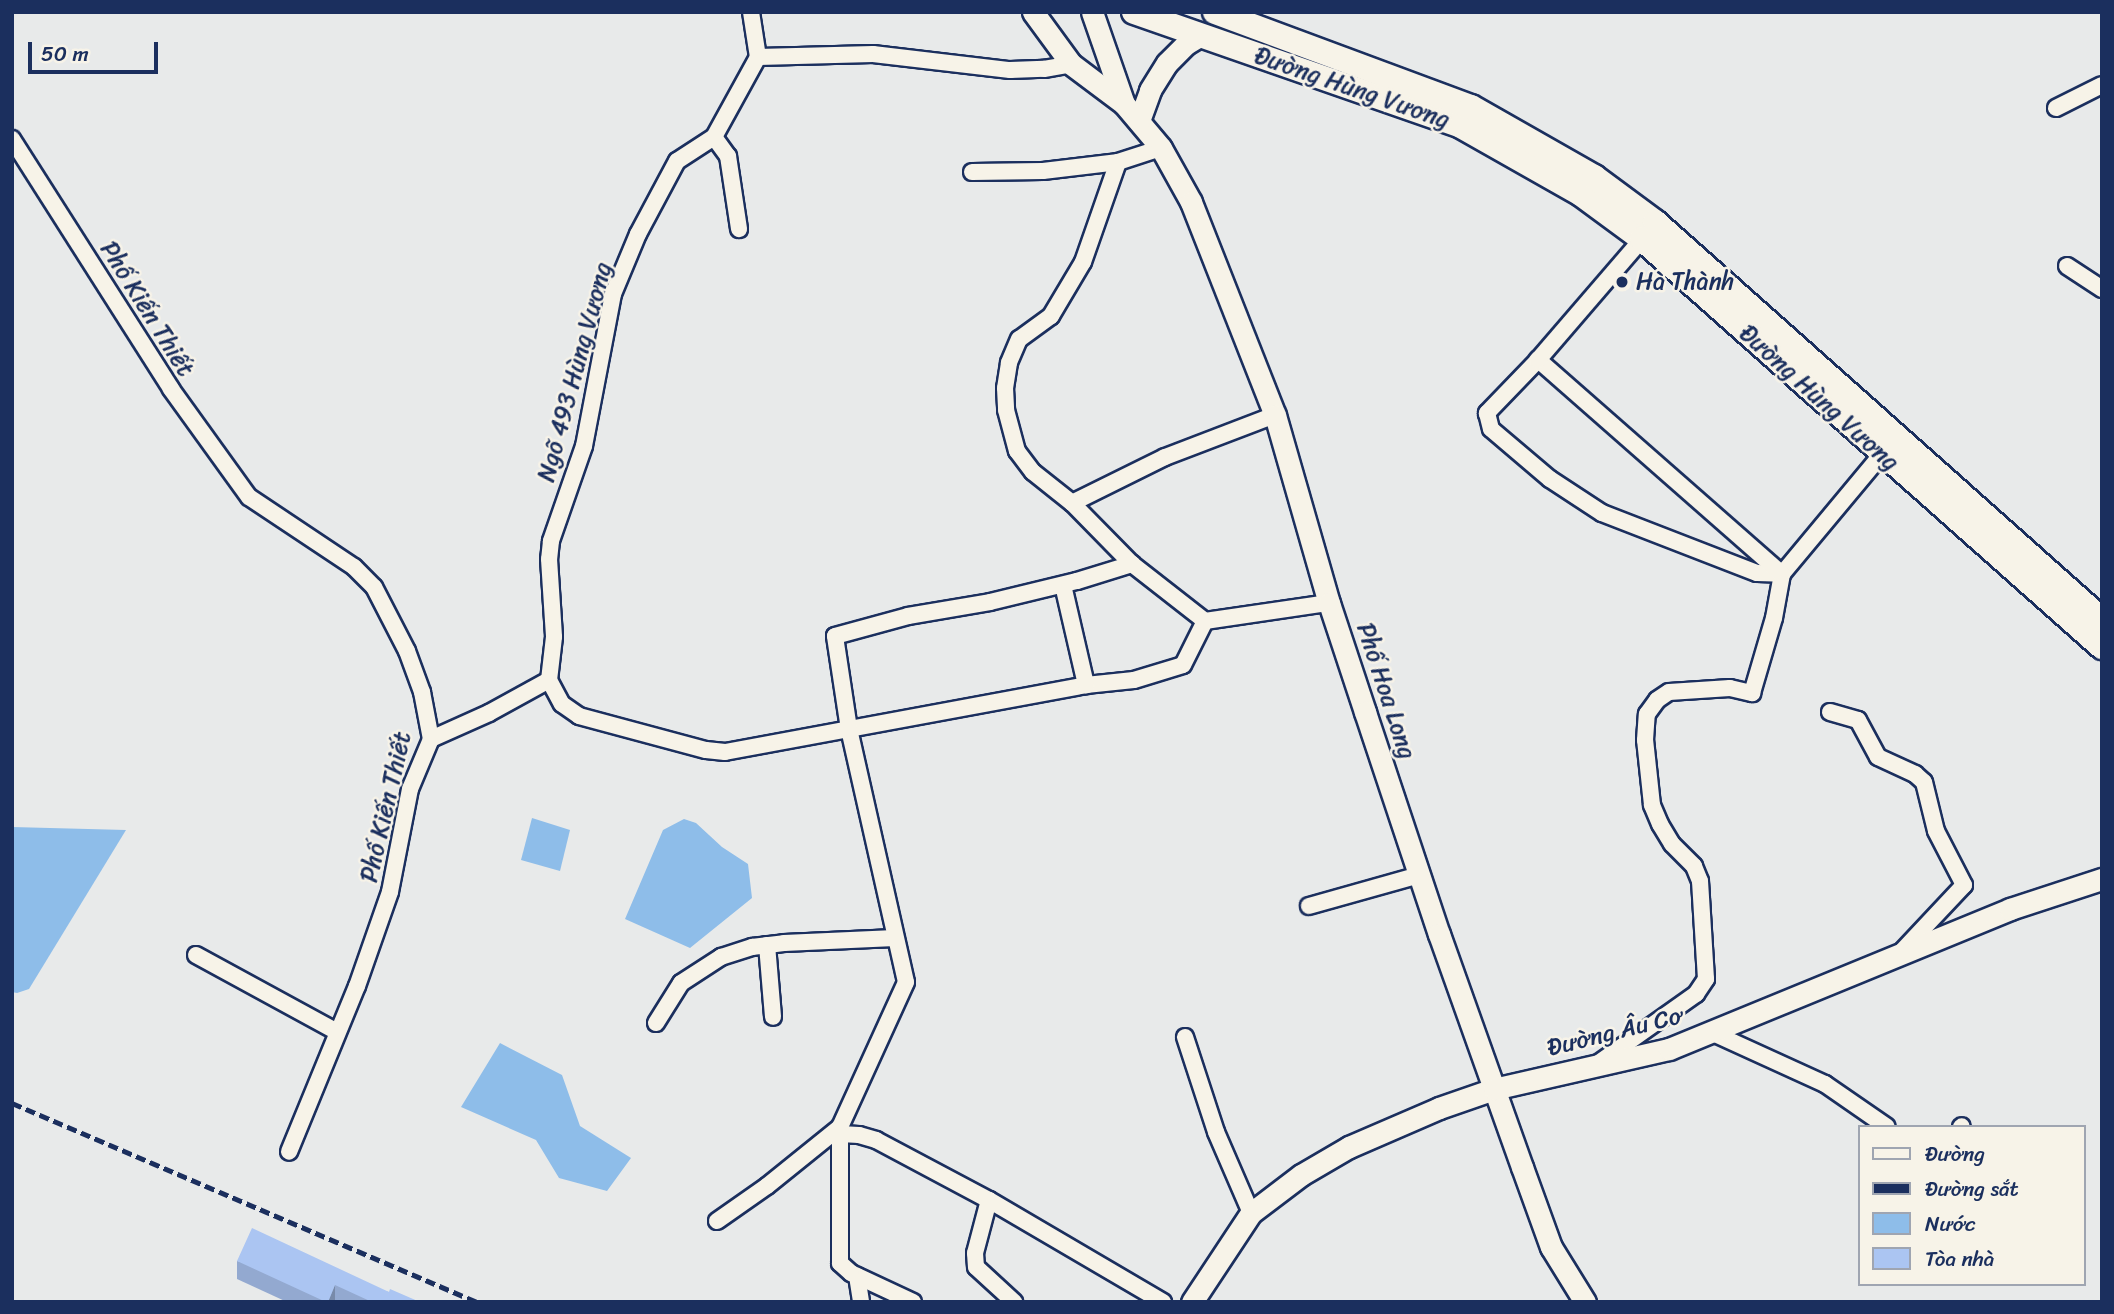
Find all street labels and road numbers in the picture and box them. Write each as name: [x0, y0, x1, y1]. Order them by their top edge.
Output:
street label: Đường Hùng Vương: [1251, 41, 1453, 135]
street label: Phố Kiến Thiết: [94, 236, 200, 382]
street label: Ngõ 493 Hùng Vương: [532, 260, 618, 484]
street label: Đường Hùng Vương: [1734, 319, 1904, 477]
street label: Phố Hoa Long: [1350, 619, 1422, 763]
street label: Phố Kiến Thiết: [355, 729, 417, 885]
street label: Đường Âu Cơ: [1544, 1001, 1686, 1063]

